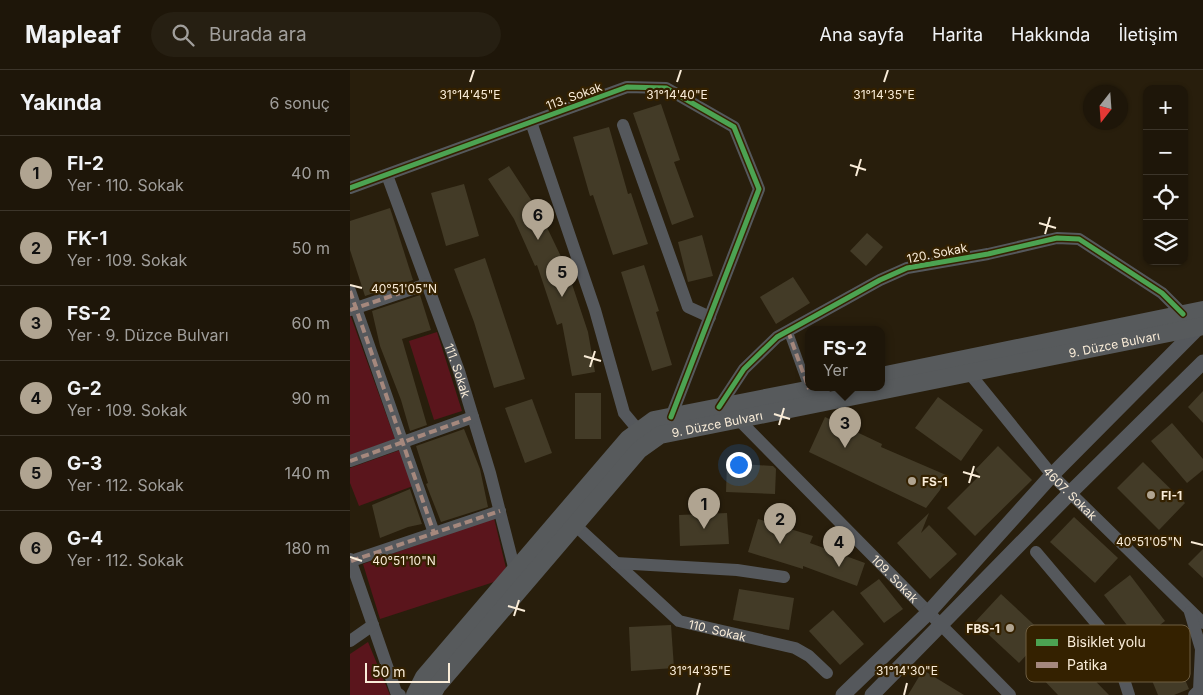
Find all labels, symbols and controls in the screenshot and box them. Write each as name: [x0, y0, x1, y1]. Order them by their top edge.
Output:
search box: [151, 12, 501, 57]
text: Mapleaf: [25, 20, 121, 49]
icon: search: [169, 21, 197, 49]
text: Burada ara: [209, 23, 307, 46]
text: Ana sayfa: [820, 24, 904, 45]
text: Harita: [932, 24, 983, 45]
text: Hakkında: [1011, 24, 1090, 45]
text: İletişim: [1118, 24, 1178, 45]
street label: 113. Sokak: [544, 79, 604, 113]
north arrow: [1083, 85, 1128, 130]
map controls: [1143, 85, 1188, 265]
button: +: [1143, 85, 1188, 130]
text: 31°14'45"E: [439, 87, 501, 102]
text: 31°14'40"E: [646, 87, 708, 102]
text: 31°14'35"E: [853, 87, 915, 102]
text: Yakında: [20, 90, 102, 115]
text: 6 sonuç: [269, 93, 330, 113]
button: −: [1143, 130, 1188, 175]
text: FI-2: [67, 152, 104, 175]
text: 1: [33, 163, 39, 183]
text: 40 m: [291, 163, 330, 183]
text: Yer · 110. Sokak: [67, 175, 184, 195]
button: locate: [1143, 175, 1188, 220]
pin: 6: [522, 199, 554, 240]
button: layers: [1143, 220, 1188, 265]
text: FK-1: [67, 227, 107, 250]
text: 2: [31, 238, 41, 258]
text: 50 m: [292, 238, 330, 258]
street label: 120. Sokak: [906, 240, 969, 266]
text: Yer · 109. Sokak: [67, 250, 187, 270]
pin: 5: [546, 256, 578, 297]
text: 40°51'05"N: [371, 281, 437, 296]
text: FS-2: [67, 302, 111, 325]
text: 3: [31, 313, 41, 333]
text: 60 m: [291, 313, 330, 333]
text: Yer · 9. Düzce Bulvarı: [67, 325, 229, 345]
popup: [805, 326, 885, 391]
street label: 9. Düzce Bulvarı: [1067, 327, 1161, 360]
text: FS-2: [823, 337, 867, 360]
street label: 111. Sokak: [442, 341, 474, 400]
text: Yer: [823, 360, 848, 380]
text: G-2: [67, 377, 102, 400]
text: 4: [31, 388, 41, 408]
text: 90 m: [291, 388, 330, 408]
text: Yer · 109. Sokak: [67, 400, 187, 420]
street label: 9. Düzce Bulvarı: [670, 407, 764, 440]
pin: 3: [829, 407, 861, 448]
text: G-3: [67, 452, 102, 475]
your location: [726, 452, 752, 478]
text: 5: [31, 463, 41, 483]
text: 140 m: [285, 463, 330, 483]
street label: 4607. Sokak: [1041, 463, 1101, 523]
place label: FS-1: [922, 474, 948, 489]
text: Yer · 112. Sokak: [67, 475, 184, 495]
marker: FS-1: [906, 475, 918, 487]
pin: 1: [688, 488, 720, 529]
place label: FI-1: [1161, 488, 1182, 503]
marker: FI-1: [1145, 489, 1157, 501]
pin: 2: [764, 503, 796, 544]
pin: 4: [823, 526, 855, 567]
text: G-4: [67, 527, 103, 550]
text: 40°51'05"N: [1116, 534, 1182, 549]
text: 6: [31, 538, 41, 558]
text: 180 m: [285, 538, 330, 558]
text: Yer · 112. Sokak: [67, 550, 184, 570]
street label: 109. Sokak: [868, 551, 922, 606]
text: 40°51'10"N: [372, 553, 436, 568]
street label: 110. Sokak: [687, 616, 748, 644]
place label: FBS-1: [966, 621, 1000, 636]
marker: FBS-1: [1004, 622, 1016, 634]
legend: [1026, 625, 1190, 682]
text: Bisiklet yolu: [1067, 633, 1146, 650]
text: Patika: [1067, 656, 1107, 673]
scale bar: [365, 660, 450, 683]
text: 50 m: [372, 663, 406, 680]
text: 31°14'35"E: [669, 663, 731, 678]
text: 31°14'30"E: [876, 663, 938, 678]

